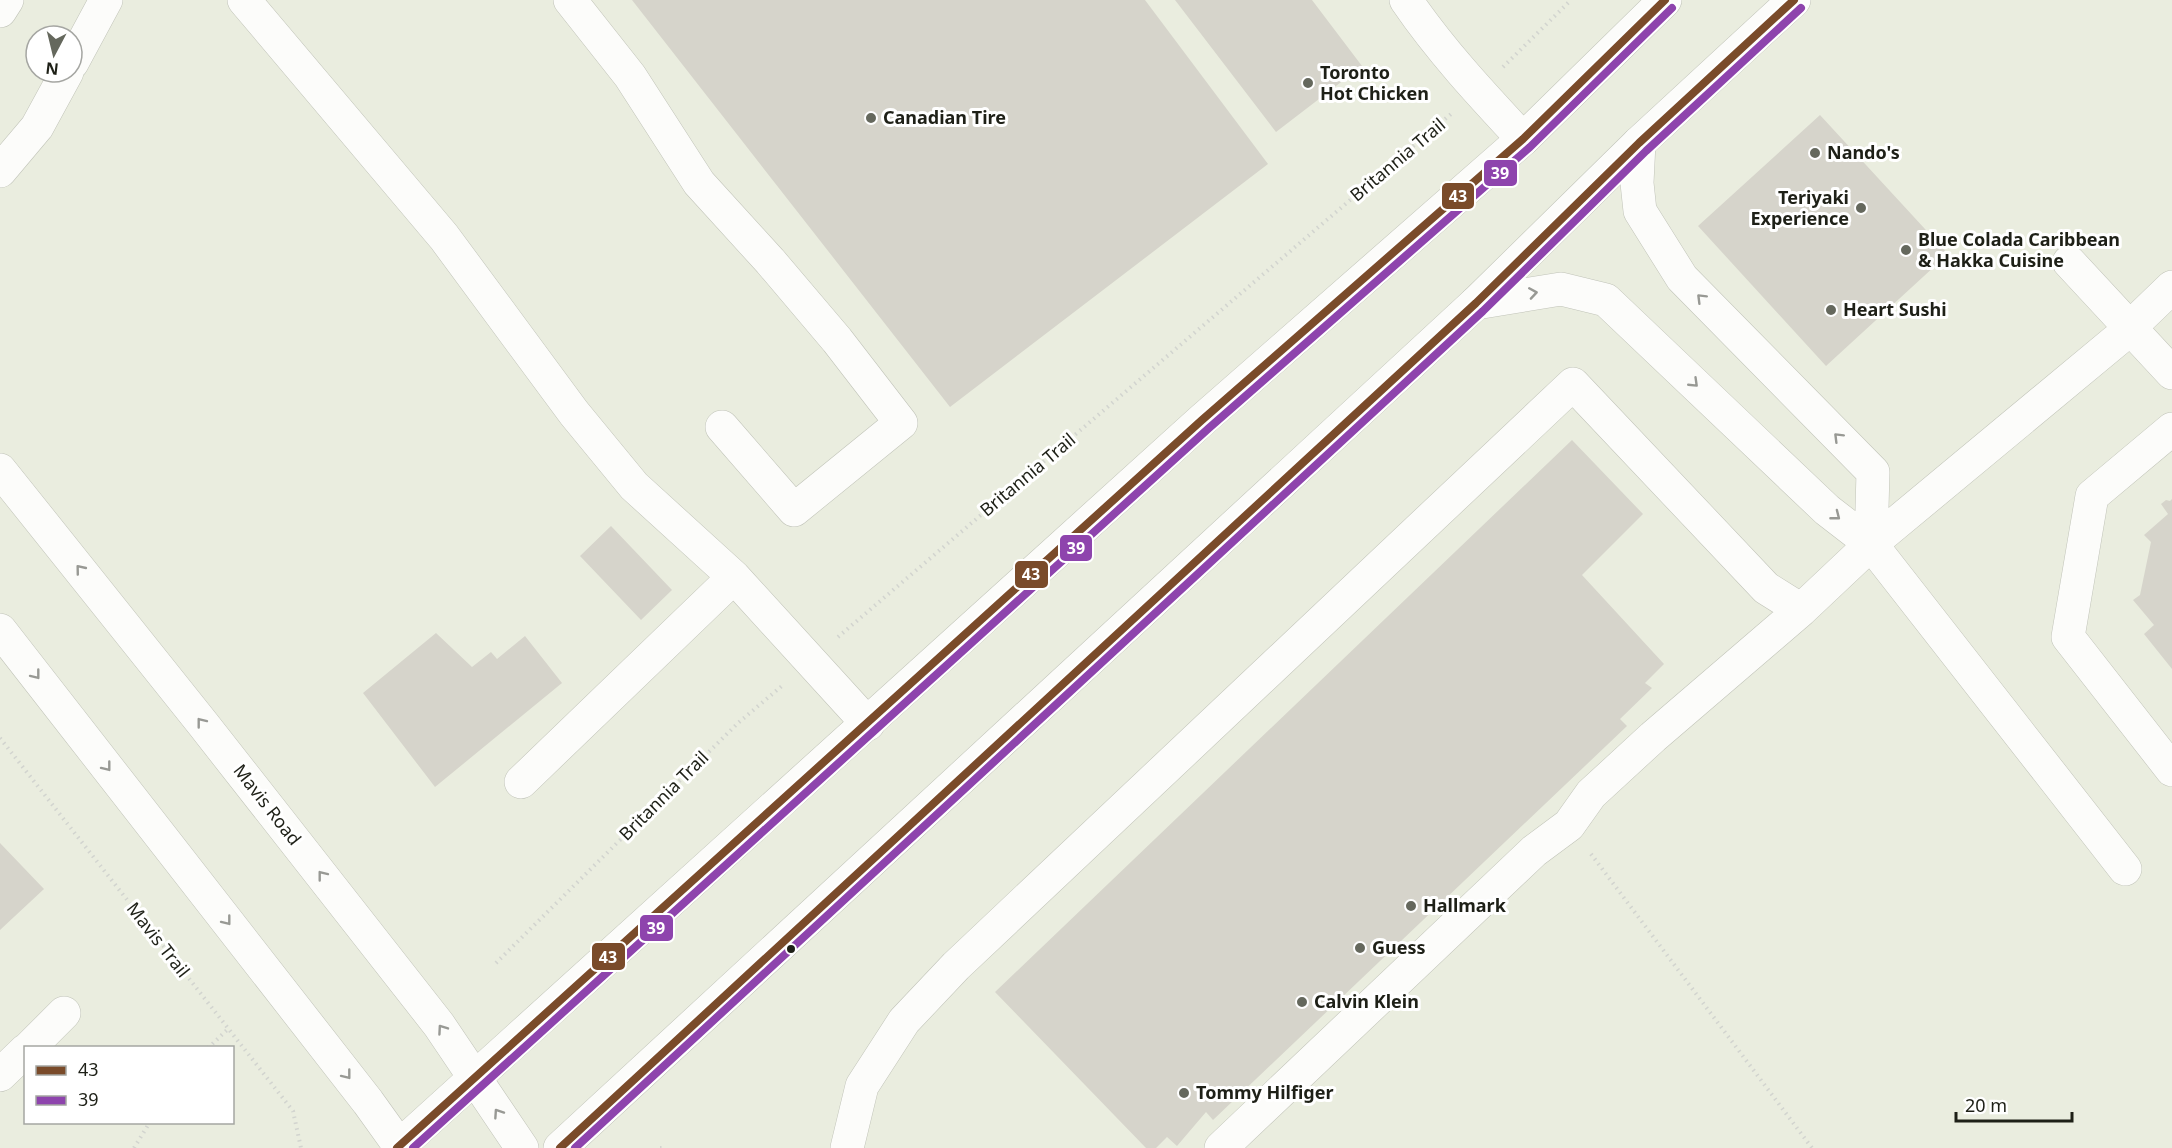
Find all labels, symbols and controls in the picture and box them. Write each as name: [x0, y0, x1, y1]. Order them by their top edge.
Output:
north arrow: [24, 24, 84, 84]
text: N: [44, 57, 60, 81]
place label: Toronto Hot Chicken: [1320, 60, 1429, 105]
marker: Toronto Hot Chicken: [1301, 76, 1315, 90]
place label: Canadian Tire: [883, 105, 1006, 129]
marker: Canadian Tire: [864, 111, 878, 125]
street label: Britannia Trail: [1345, 112, 1450, 206]
place label: Nando's: [1827, 140, 1900, 164]
marker: Nando's: [1808, 146, 1822, 160]
line badge: 39: [1483, 159, 1518, 187]
text: 39: [1491, 162, 1509, 184]
line badge: 43: [1441, 182, 1475, 210]
text: 43: [1449, 185, 1467, 207]
place label: Teriyaki Experience: [1750, 185, 1849, 230]
marker: Teriyaki Experience: [1854, 201, 1868, 215]
place label: Blue Colada Caribbean & Hakka Cuisine: [1918, 227, 2120, 272]
marker: Blue Colada Caribbean & Hakka Cuisine: [1899, 243, 1913, 257]
one-way arrow: [1529, 288, 1538, 300]
one-way arrow: [1697, 295, 1708, 305]
place label: Heart Sushi: [1843, 297, 1947, 321]
marker: Heart Sushi: [1824, 303, 1838, 317]
one-way arrow: [1687, 376, 1697, 387]
street label: Britannia Trail: [975, 427, 1080, 521]
one-way arrow: [1834, 433, 1845, 443]
one-way arrow: [1829, 509, 1840, 520]
line badge: 39: [1059, 534, 1093, 562]
text: 39: [1067, 537, 1085, 559]
line badge: 43: [1014, 560, 1049, 589]
text: 43: [1022, 563, 1040, 585]
one-way arrow: [76, 565, 87, 576]
one-way arrow: [28, 669, 39, 680]
one-way arrow: [198, 717, 209, 728]
street label: Britannia Trail: [613, 745, 713, 845]
street label: Mavis Road: [229, 759, 307, 850]
one-way arrow: [100, 760, 111, 771]
one-way arrow: [318, 871, 329, 882]
place label: Hallmark: [1423, 893, 1507, 917]
street label: Mavis Trail: [122, 897, 196, 982]
marker: Hallmark: [1404, 899, 1418, 913]
one-way arrow: [220, 914, 231, 925]
line badge: 39: [639, 914, 674, 942]
text: 39: [647, 917, 665, 939]
place label: Guess: [1372, 935, 1426, 959]
marker: Guess: [1353, 941, 1367, 955]
line badge: 43: [591, 942, 626, 971]
unlabelled marker: [785, 943, 797, 955]
text: 43: [599, 946, 617, 968]
place label: Calvin Klein: [1314, 989, 1419, 1013]
marker: Calvin Klein: [1295, 995, 1309, 1009]
one-way arrow: [438, 1024, 449, 1035]
legend: [24, 1046, 234, 1124]
text: 43: [78, 1057, 99, 1081]
one-way arrow: [339, 1068, 350, 1079]
place label: Tommy Hilfiger: [1196, 1080, 1333, 1104]
scale bar: [1956, 1085, 2072, 1123]
marker: Tommy Hilfiger: [1177, 1086, 1191, 1100]
text: 39: [78, 1087, 99, 1111]
text: 20 m: [1965, 1093, 2007, 1117]
one-way arrow: [494, 1108, 505, 1119]

